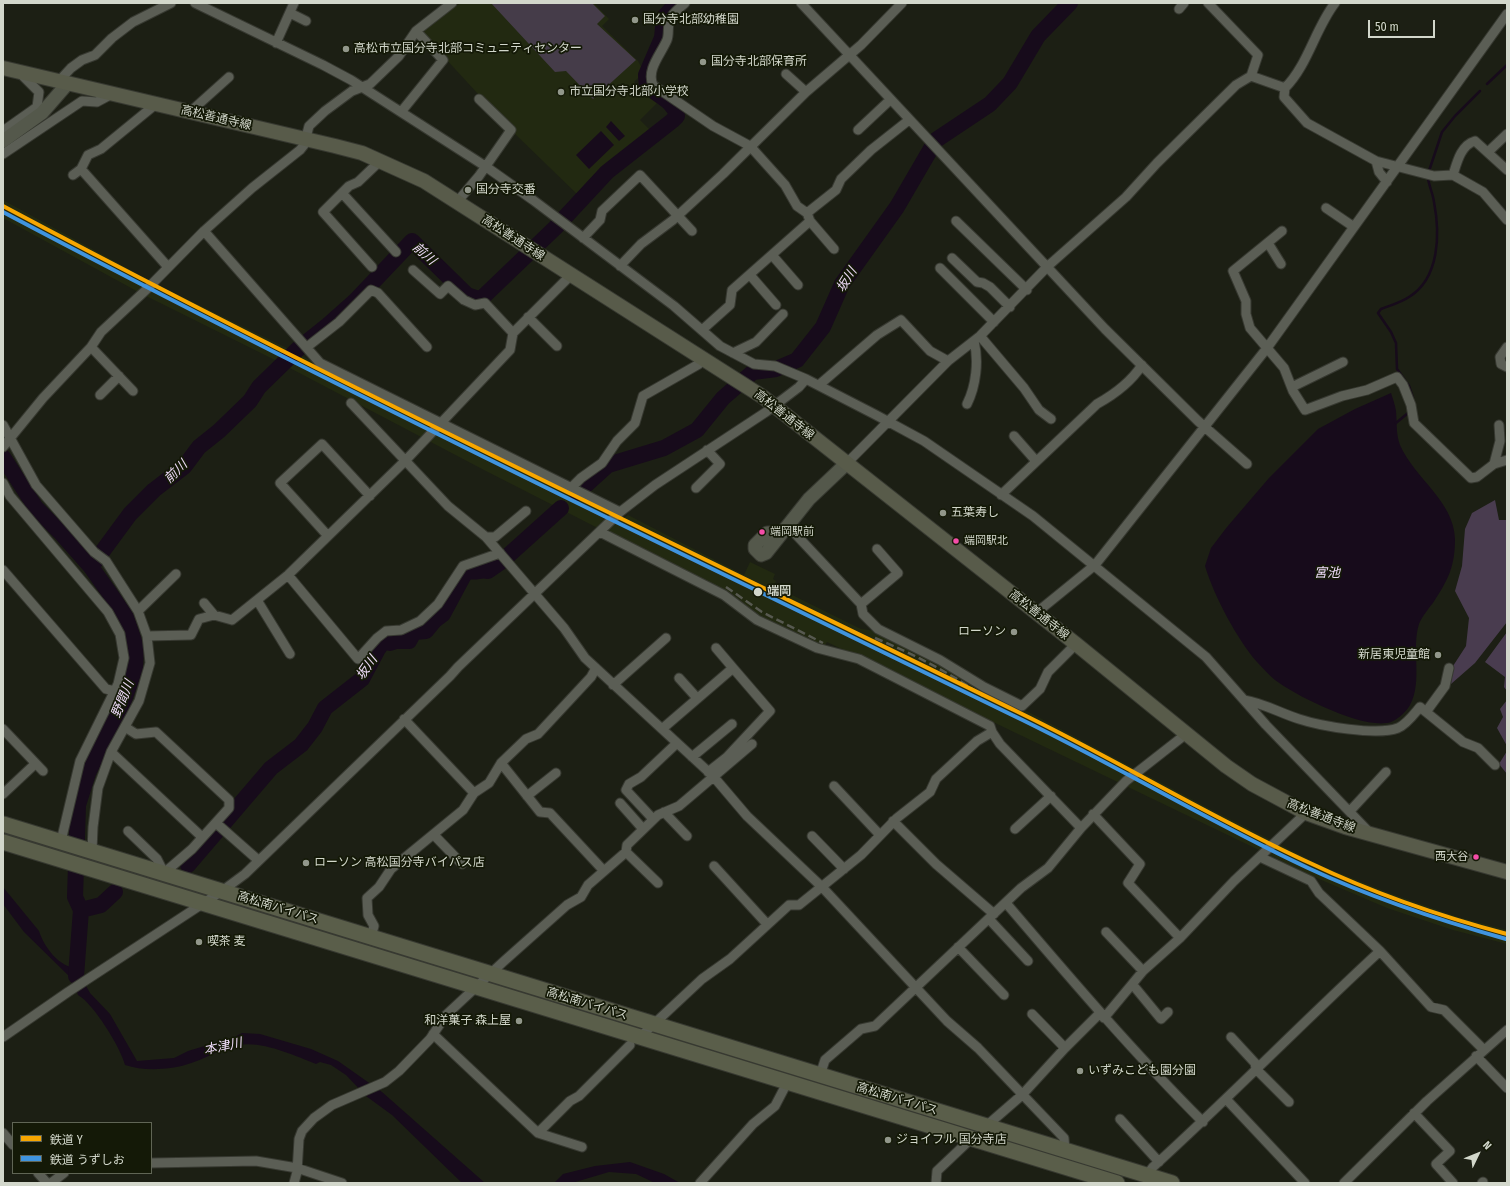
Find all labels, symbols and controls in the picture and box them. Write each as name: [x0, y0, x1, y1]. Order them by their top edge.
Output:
scale bar: [1370, 12, 1437, 38]
place label: 国分寺北部幼稚園: [643, 13, 739, 27]
marker: 国分寺北部幼稚園: [630, 15, 640, 25]
text: 50 m: [1375, 20, 1399, 34]
place label: 高松市立国分寺北部コミュニティセンター: [354, 42, 582, 56]
marker: 高松市立国分寺北部コミュニティセンター: [341, 44, 351, 54]
place label: 国分寺北部保育所: [711, 55, 807, 69]
marker: 国分寺北部保育所: [698, 57, 708, 67]
place label: 市立国分寺北部小学校: [569, 85, 689, 99]
marker: 市立国分寺北部小学校: [556, 87, 566, 97]
street label: 高松善通寺線: [179, 103, 253, 133]
place label: 国分寺交番: [476, 183, 536, 197]
marker: 国分寺交番: [463, 185, 473, 195]
street label: 高松善通寺線: [479, 212, 547, 264]
water label: 前川: [409, 240, 439, 268]
water label: 坂川: [833, 265, 861, 295]
street label: 高松善通寺線: [751, 387, 817, 443]
water label: 前川: [161, 457, 191, 487]
place label: 五葉寿し: [951, 506, 999, 520]
marker: 五葉寿し: [938, 508, 948, 518]
place label: 端岡駅前: [770, 525, 814, 539]
marker: 端岡駅前: [757, 527, 767, 537]
place label: 端岡駅北: [964, 534, 1008, 548]
marker: 端岡駅北: [951, 536, 961, 546]
water label: 宮池: [1314, 565, 1340, 581]
place label: 端岡: [767, 585, 791, 599]
marker: 端岡: [752, 586, 764, 598]
street label: 高松善通寺線: [1006, 587, 1072, 643]
place label: ローソン: [958, 625, 1006, 639]
marker: ローソン: [1009, 627, 1019, 637]
place label: 新居東児童館: [1358, 648, 1430, 662]
marker: 新居東児童館: [1433, 650, 1443, 660]
water label: 坂川: [353, 653, 381, 683]
water label: 野間川: [108, 678, 138, 720]
street label: 高松善通寺線: [1285, 796, 1357, 836]
place label: 西大谷: [1435, 850, 1468, 864]
marker: 西大谷: [1471, 852, 1481, 862]
place label: ローソン 高松国分寺バイパス店: [314, 856, 485, 870]
marker: ローソン 高松国分寺バイパス店: [301, 858, 311, 868]
street label: 高松南バイパス: [236, 889, 320, 927]
place label: 喫茶 麦: [207, 935, 246, 949]
marker: 喫茶 麦: [194, 937, 204, 947]
street label: 高松南バイパス: [545, 985, 629, 1023]
place label: 和洋菓子 森上屋: [424, 1014, 511, 1028]
marker: 和洋菓子 森上屋: [514, 1016, 524, 1026]
water label: 本津川: [202, 1035, 244, 1059]
place label: いずみこども園分園: [1088, 1064, 1196, 1078]
marker: いずみこども園分園: [1075, 1066, 1085, 1076]
street label: 高松南バイパス: [855, 1080, 939, 1118]
legend: [12, 1122, 152, 1174]
text: 鉄道 Y: [50, 1133, 83, 1147]
place label: ジョイフル 国分寺店: [896, 1133, 1007, 1147]
north arrow: [1458, 1134, 1498, 1174]
marker: ジョイフル 国分寺店: [883, 1135, 893, 1145]
text: N: [1480, 1139, 1494, 1152]
text: 鉄道 うずしお: [50, 1153, 125, 1167]

